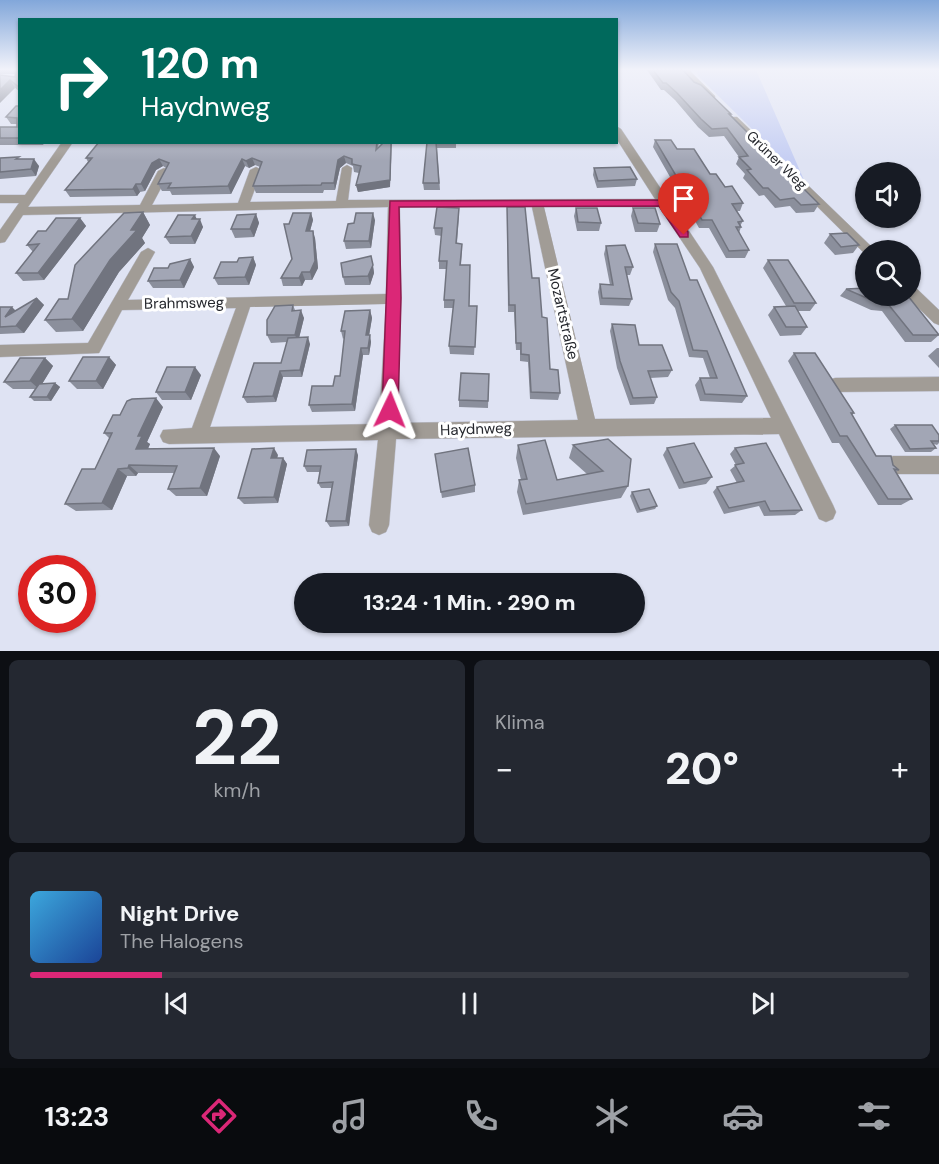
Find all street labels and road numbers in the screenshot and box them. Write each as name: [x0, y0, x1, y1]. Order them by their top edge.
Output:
street label: Grüner Weg: [743, 127, 811, 193]
street label: Mozartstraße: [543, 266, 583, 362]
street label: Brahmsweg: [144, 292, 224, 314]
street label: Haydnweg: [440, 418, 512, 440]

